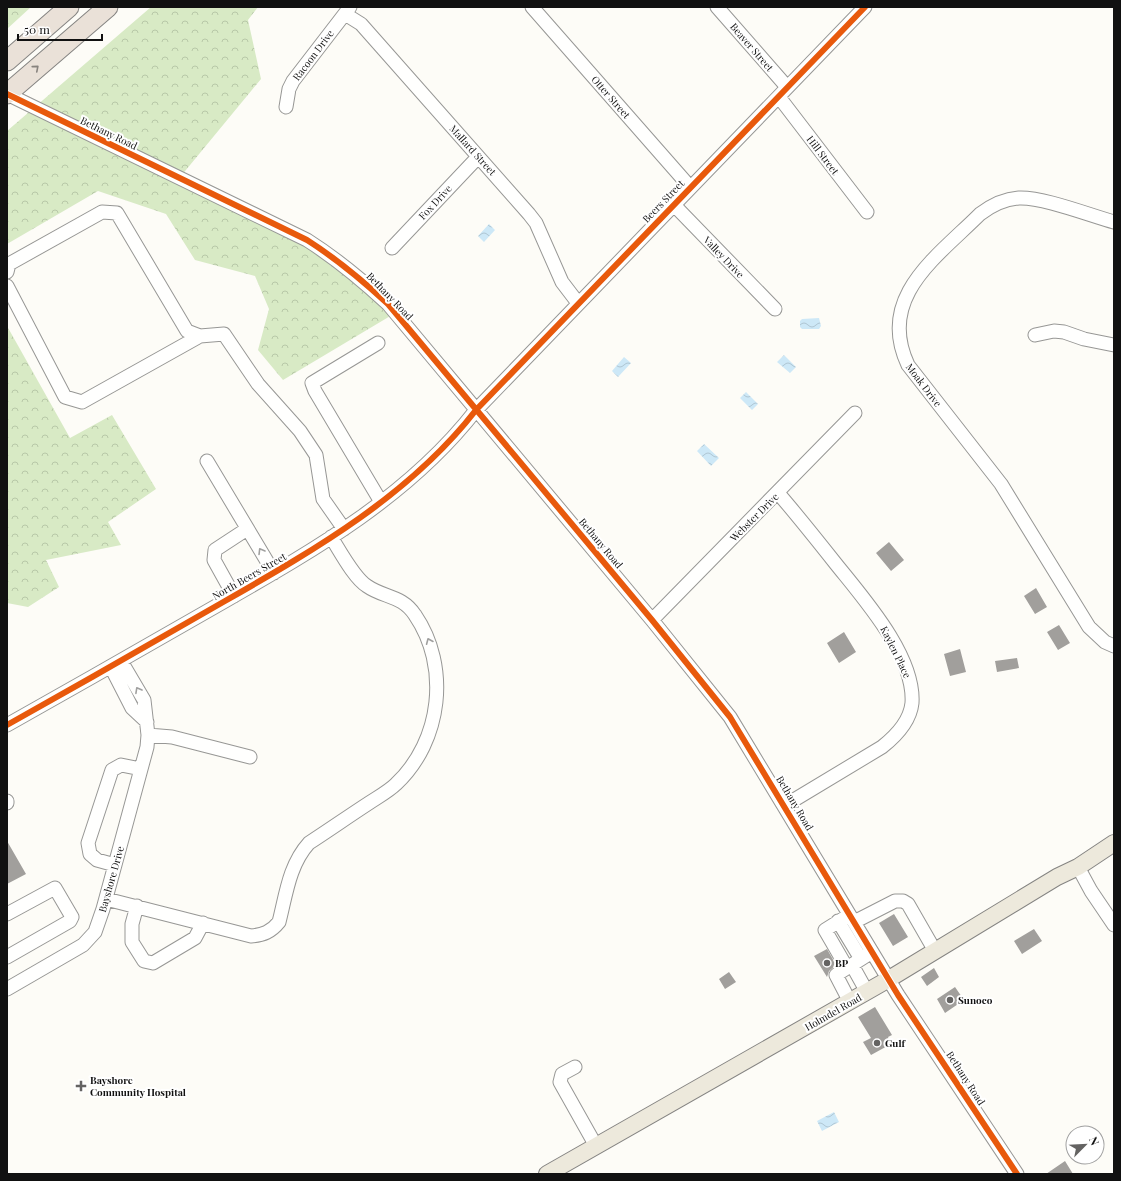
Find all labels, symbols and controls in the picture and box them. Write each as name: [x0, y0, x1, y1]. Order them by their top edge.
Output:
scale bar: [18, 16, 102, 42]
street label: Beaver Street: [727, 20, 777, 74]
text: 50 m: [24, 21, 50, 37]
street label: Racoon Drive: [289, 27, 337, 83]
one-way arrow: [32, 66, 39, 73]
street label: Otter Street: [588, 73, 634, 122]
street label: Bethany Road: [78, 113, 140, 153]
street label: Mallard Street: [446, 122, 500, 179]
street label: Hill Street: [804, 133, 843, 178]
street label: Beers Street: [639, 176, 687, 226]
street label: Fox Drive: [415, 182, 455, 222]
street label: Valley Drive: [700, 232, 747, 281]
street label: Bethany Road: [364, 269, 417, 323]
street label: Moak Drive: [903, 360, 945, 410]
street label: Webster Drive: [726, 490, 781, 545]
street label: Bethany Road: [576, 515, 626, 571]
one-way arrow: [258, 548, 265, 555]
street label: North Beers Street: [209, 549, 289, 603]
street label: Kaylen Place: [877, 624, 915, 680]
one-way arrow: [425, 637, 433, 644]
one-way arrow: [136, 687, 143, 694]
street label: Bethany Road: [773, 773, 817, 833]
street label: Bayshore Drive: [95, 844, 127, 914]
place label: BP: [835, 956, 849, 970]
marker: BP: [822, 958, 832, 968]
street label: Holmdel Road: [802, 990, 864, 1034]
place label: Sunoco: [958, 993, 993, 1007]
marker: Sunoco: [945, 995, 955, 1005]
place label: Gulf: [885, 1036, 907, 1050]
marker: Gulf: [872, 1038, 882, 1048]
street label: Bethany Road: [943, 1048, 989, 1108]
place label: Bayshore Community Hospital: [90, 1073, 186, 1099]
marker: Bayshore Community Hospital: [75, 1080, 87, 1092]
north arrow: [1065, 1125, 1105, 1165]
text: N: [1086, 1134, 1103, 1147]

